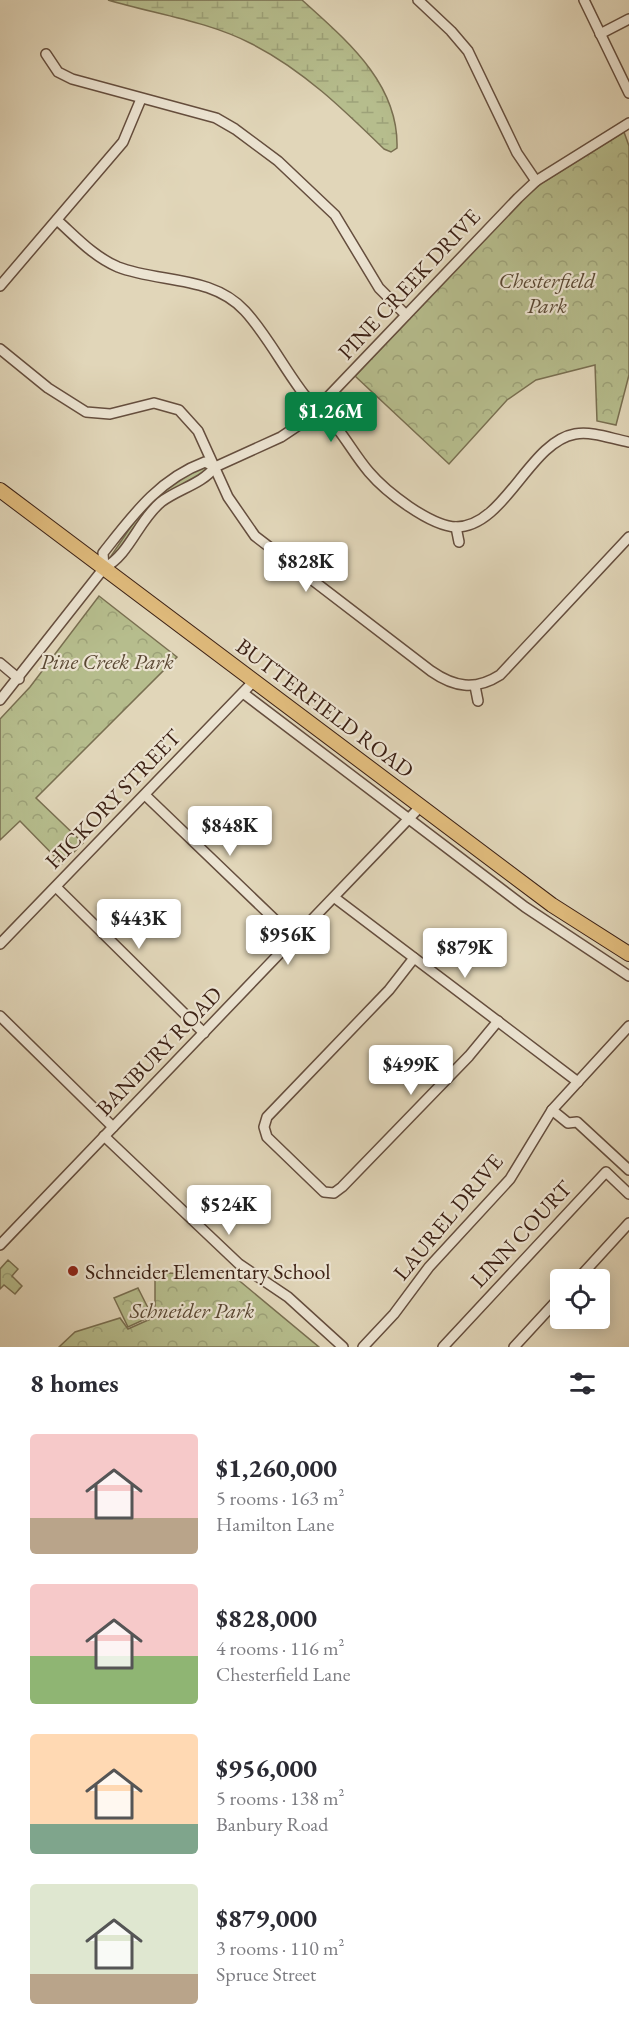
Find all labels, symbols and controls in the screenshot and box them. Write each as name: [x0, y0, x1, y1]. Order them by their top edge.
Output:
street label: PINE CREEK DRIVE: [331, 202, 487, 366]
park label: Chesterfield Park: [499, 266, 596, 320]
pin: $1.26M: [282, 392, 380, 443]
text: $1.26M: [299, 398, 363, 424]
pin: $828K: [264, 542, 348, 593]
text: $828K: [278, 548, 334, 574]
street label: BUTTERFIELD ROAD: [230, 632, 420, 784]
park label: Pine Creek Park: [40, 647, 174, 676]
street label: HICKORY STREET: [39, 723, 187, 875]
pin: $848K: [188, 806, 272, 857]
text: $848K: [202, 812, 258, 838]
pin: $443K: [97, 899, 181, 950]
text: $443K: [111, 905, 167, 931]
pin: $956K: [246, 915, 330, 966]
text: $956K: [260, 921, 316, 947]
pin: $879K: [423, 928, 507, 979]
text: $879K: [437, 934, 493, 960]
street label: BANBURY ROAD: [90, 980, 228, 1122]
pin: $499K: [369, 1045, 453, 1096]
text: $499K: [383, 1051, 439, 1077]
street label: LAUREL DRIVE: [387, 1148, 509, 1286]
street label: LINN COURT: [464, 1174, 578, 1294]
pin: $524K: [187, 1185, 271, 1236]
text: $524K: [201, 1191, 257, 1217]
place label: Schneider Elementary School: [85, 1257, 330, 1286]
marker: Schneider Elementary School: [66, 1264, 80, 1278]
map controls: [550, 1269, 610, 1329]
button: locate: [550, 1269, 610, 1329]
park label: Schneider Park: [129, 1296, 254, 1325]
text: 8 homes: [30, 1366, 119, 1400]
icon: filters: [566, 1367, 599, 1400]
text: $1,260,000: [216, 1451, 337, 1485]
icon: home: [78, 1458, 150, 1530]
text: 5 rooms · 163 m²: [216, 1485, 344, 1511]
text: Hamilton Lane: [216, 1511, 334, 1537]
text: $828,000: [216, 1601, 317, 1635]
icon: home: [78, 1608, 150, 1680]
text: 4 rooms · 116 m²: [216, 1635, 344, 1661]
text: Chesterfield Lane: [216, 1661, 351, 1687]
text: $956,000: [216, 1751, 317, 1785]
icon: home: [78, 1758, 150, 1830]
text: 5 rooms · 138 m²: [216, 1785, 344, 1811]
text: Banbury Road: [216, 1811, 328, 1837]
text: $879,000: [216, 1901, 317, 1935]
icon: home: [78, 1908, 150, 1980]
text: 3 rooms · 110 m²: [216, 1935, 344, 1961]
text: Spruce Street: [216, 1961, 316, 1987]

